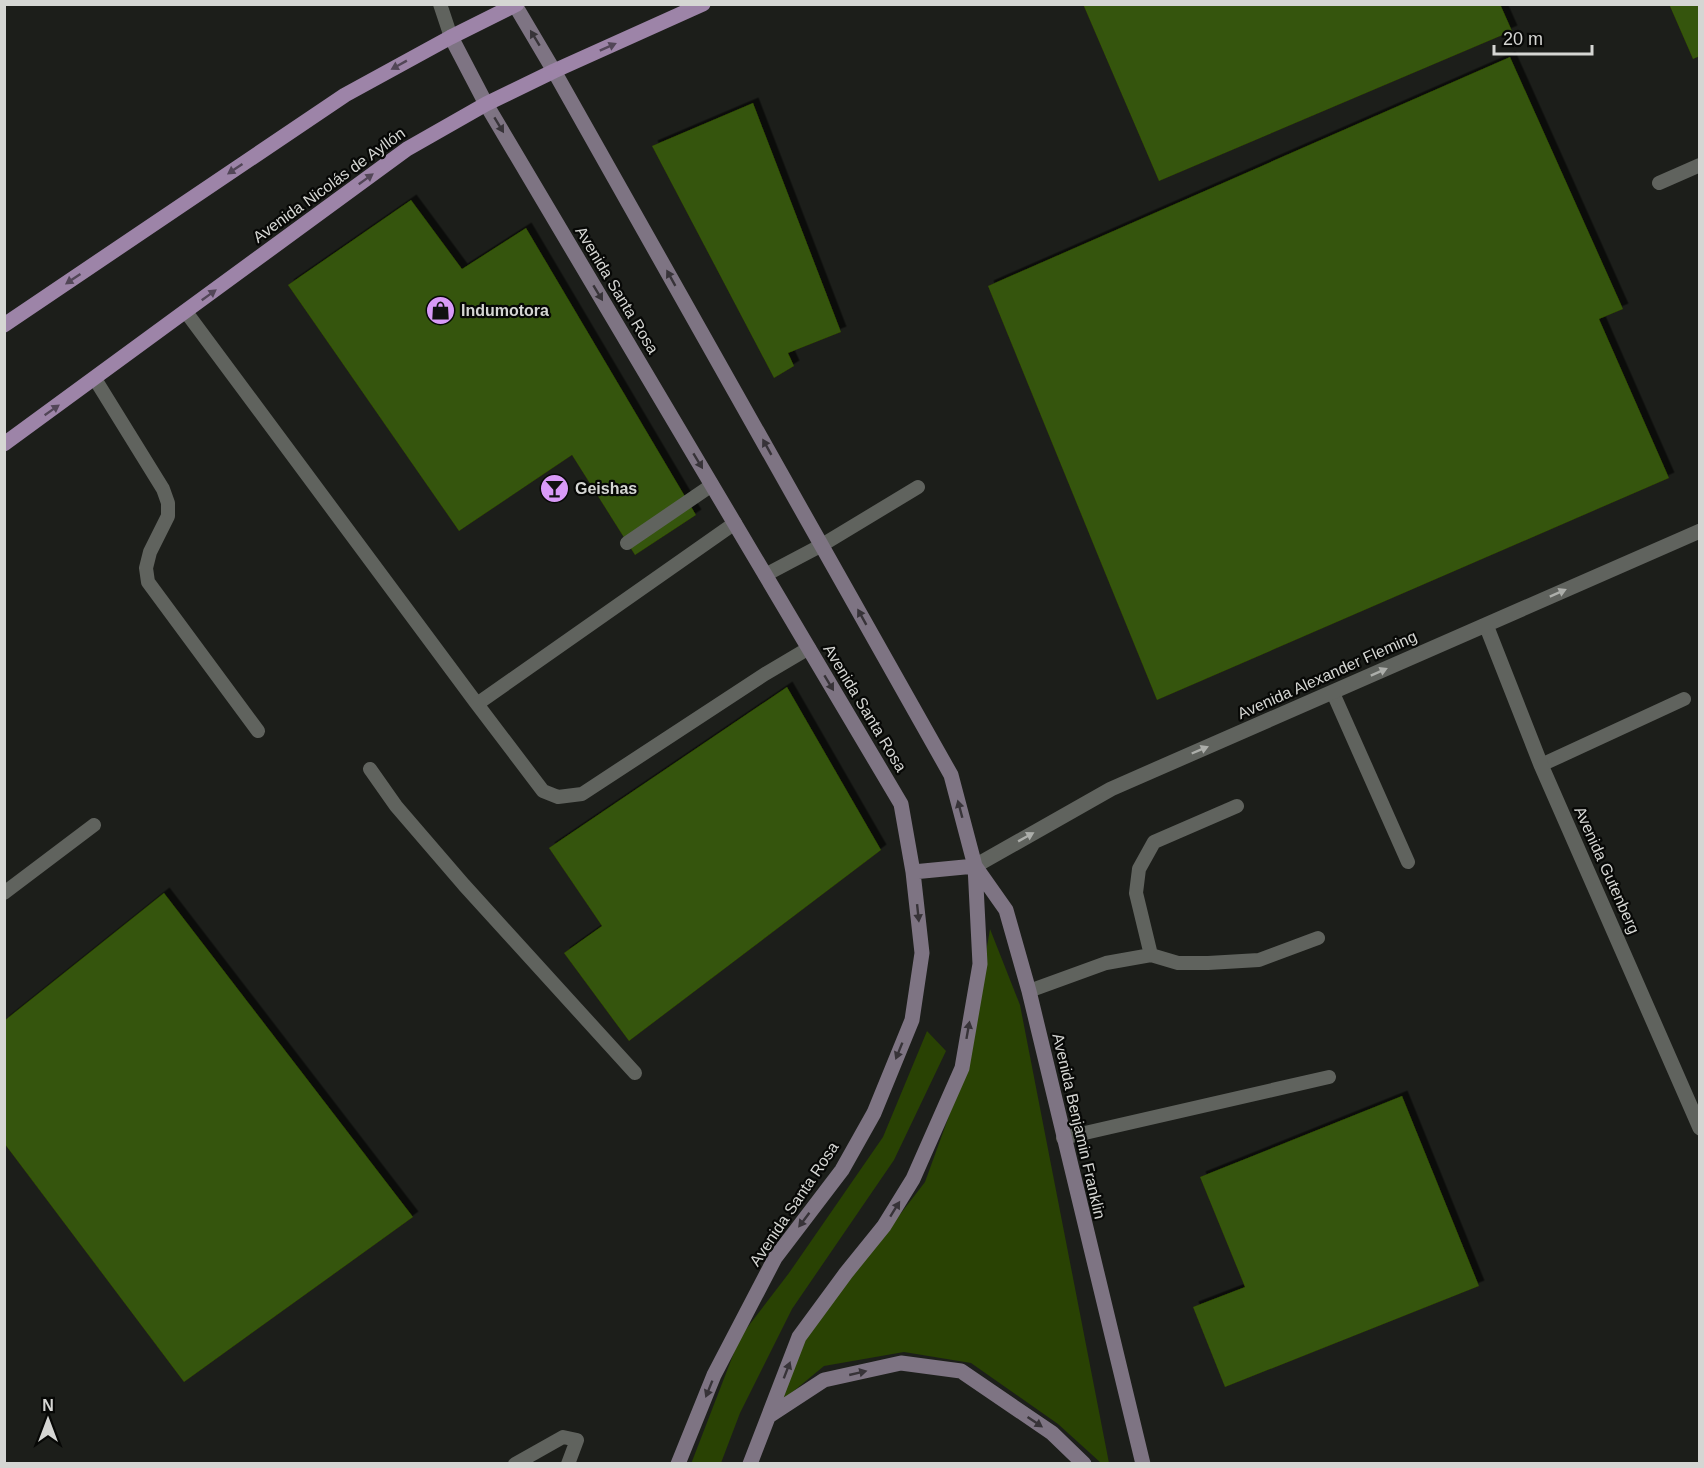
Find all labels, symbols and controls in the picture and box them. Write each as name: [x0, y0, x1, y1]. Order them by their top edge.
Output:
scale bar: [1494, 18, 1592, 56]
text: 20 m: [1503, 29, 1543, 49]
one-way arrow: [529, 30, 540, 46]
one-way arrow: [599, 42, 617, 52]
one-way arrow: [390, 60, 407, 70]
one-way arrow: [493, 117, 504, 133]
street label: Avenida Nicolás de Ayllón: [250, 124, 408, 246]
one-way arrow: [226, 164, 243, 175]
one-way arrow: [358, 173, 374, 185]
street label: Avenida Santa Rosa: [572, 223, 662, 357]
one-way arrow: [666, 269, 676, 286]
one-way arrow: [65, 273, 81, 284]
one-way arrow: [593, 285, 604, 301]
one-way arrow: [202, 289, 217, 301]
shop icon: Indumotora: [424, 294, 456, 326]
place label: Indumotora: [461, 302, 549, 319]
one-way arrow: [44, 404, 60, 416]
one-way arrow: [762, 439, 772, 456]
one-way arrow: [693, 453, 703, 470]
bar icon: Geishas: [538, 472, 570, 504]
place label: Geishas: [575, 480, 637, 497]
one-way arrow: [1549, 589, 1566, 598]
one-way arrow: [858, 609, 868, 626]
street label: Avenida Alexander Fleming: [1235, 628, 1419, 722]
street label: Avenida Santa Rosa: [820, 641, 910, 775]
one-way arrow: [1371, 668, 1388, 677]
one-way arrow: [824, 675, 835, 691]
one-way arrow: [1192, 746, 1209, 755]
one-way arrow: [955, 800, 964, 818]
street label: Avenida Gutenberg: [1571, 804, 1643, 936]
one-way arrow: [1018, 832, 1035, 842]
one-way arrow: [913, 903, 923, 922]
one-way arrow: [964, 1020, 973, 1039]
street label: Avenida Benjamin Franklin: [1049, 1032, 1109, 1220]
one-way arrow: [894, 1042, 904, 1060]
street label: Avenida Santa Rosa: [746, 1139, 842, 1269]
one-way arrow: [889, 1201, 900, 1217]
one-way arrow: [798, 1211, 810, 1227]
one-way arrow: [782, 1361, 792, 1379]
one-way arrow: [848, 1367, 867, 1377]
one-way arrow: [704, 1380, 713, 1398]
north arrow: [18, 1390, 78, 1450]
text: N: [42, 1397, 54, 1414]
one-way arrow: [1027, 1416, 1043, 1428]

